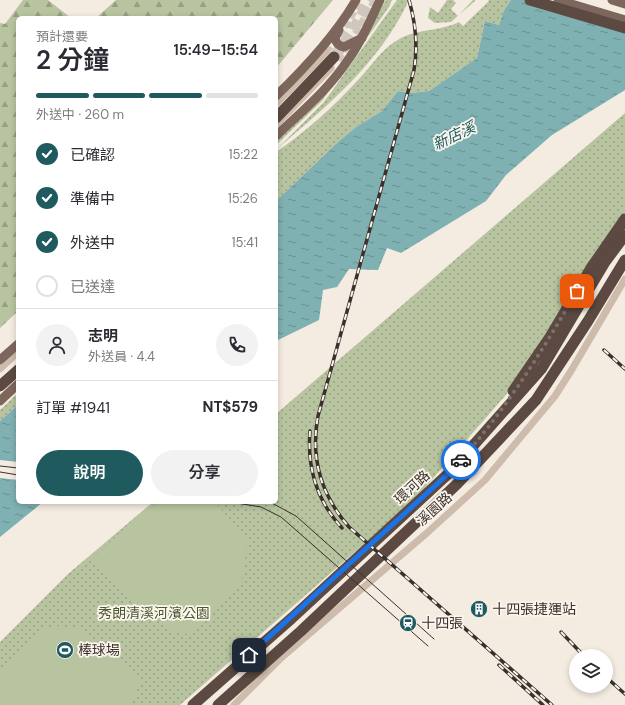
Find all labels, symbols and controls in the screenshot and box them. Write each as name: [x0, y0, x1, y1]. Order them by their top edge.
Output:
text: 預計還要: [36, 28, 88, 45]
text: 15:49–15:54: [174, 40, 258, 60]
text: 2 分鐘: [36, 43, 109, 77]
text: 外送中 · 260 m: [36, 106, 124, 123]
water label: 新店溪: [429, 116, 480, 155]
icon: check: [36, 143, 58, 165]
text: 已確認: [70, 145, 115, 165]
text: 15:22: [228, 146, 258, 163]
icon: check: [36, 187, 58, 209]
text: 準備中: [70, 189, 115, 209]
text: 15:26: [228, 190, 258, 207]
icon: check: [36, 231, 58, 253]
text: 外送中: [70, 233, 115, 253]
text: 15:41: [231, 234, 258, 251]
pin: [560, 274, 594, 308]
text: 已送達: [70, 277, 115, 297]
icon: bag: [566, 280, 588, 302]
button: person: [36, 324, 78, 366]
button: phone: [216, 324, 258, 366]
text: 志明: [88, 326, 118, 346]
text: 外送員 · 4.4: [88, 348, 155, 365]
text: NT$579: [203, 397, 258, 417]
text: 訂單 #1941: [36, 398, 110, 418]
courier: [441, 440, 481, 480]
icon: car: [450, 449, 472, 471]
button: 說明: [36, 450, 143, 496]
button: 分享: [151, 450, 258, 496]
street label: 環河路: [391, 466, 433, 508]
street label: 溪園路: [412, 488, 456, 530]
building icon: 十四張捷運站: [469, 599, 489, 619]
place label: 十四張捷運站: [492, 600, 576, 618]
park label: 秀朗清溪河濱公園: [98, 604, 210, 622]
station icon: 十四張: [398, 613, 418, 633]
place label: 十四張: [421, 614, 463, 632]
pin: [232, 638, 266, 672]
sports icon: 棒球場: [55, 640, 75, 660]
place label: 棒球場: [78, 641, 120, 659]
icon: home: [238, 644, 260, 666]
map controls: [569, 649, 613, 693]
button: layers: [569, 649, 613, 693]

